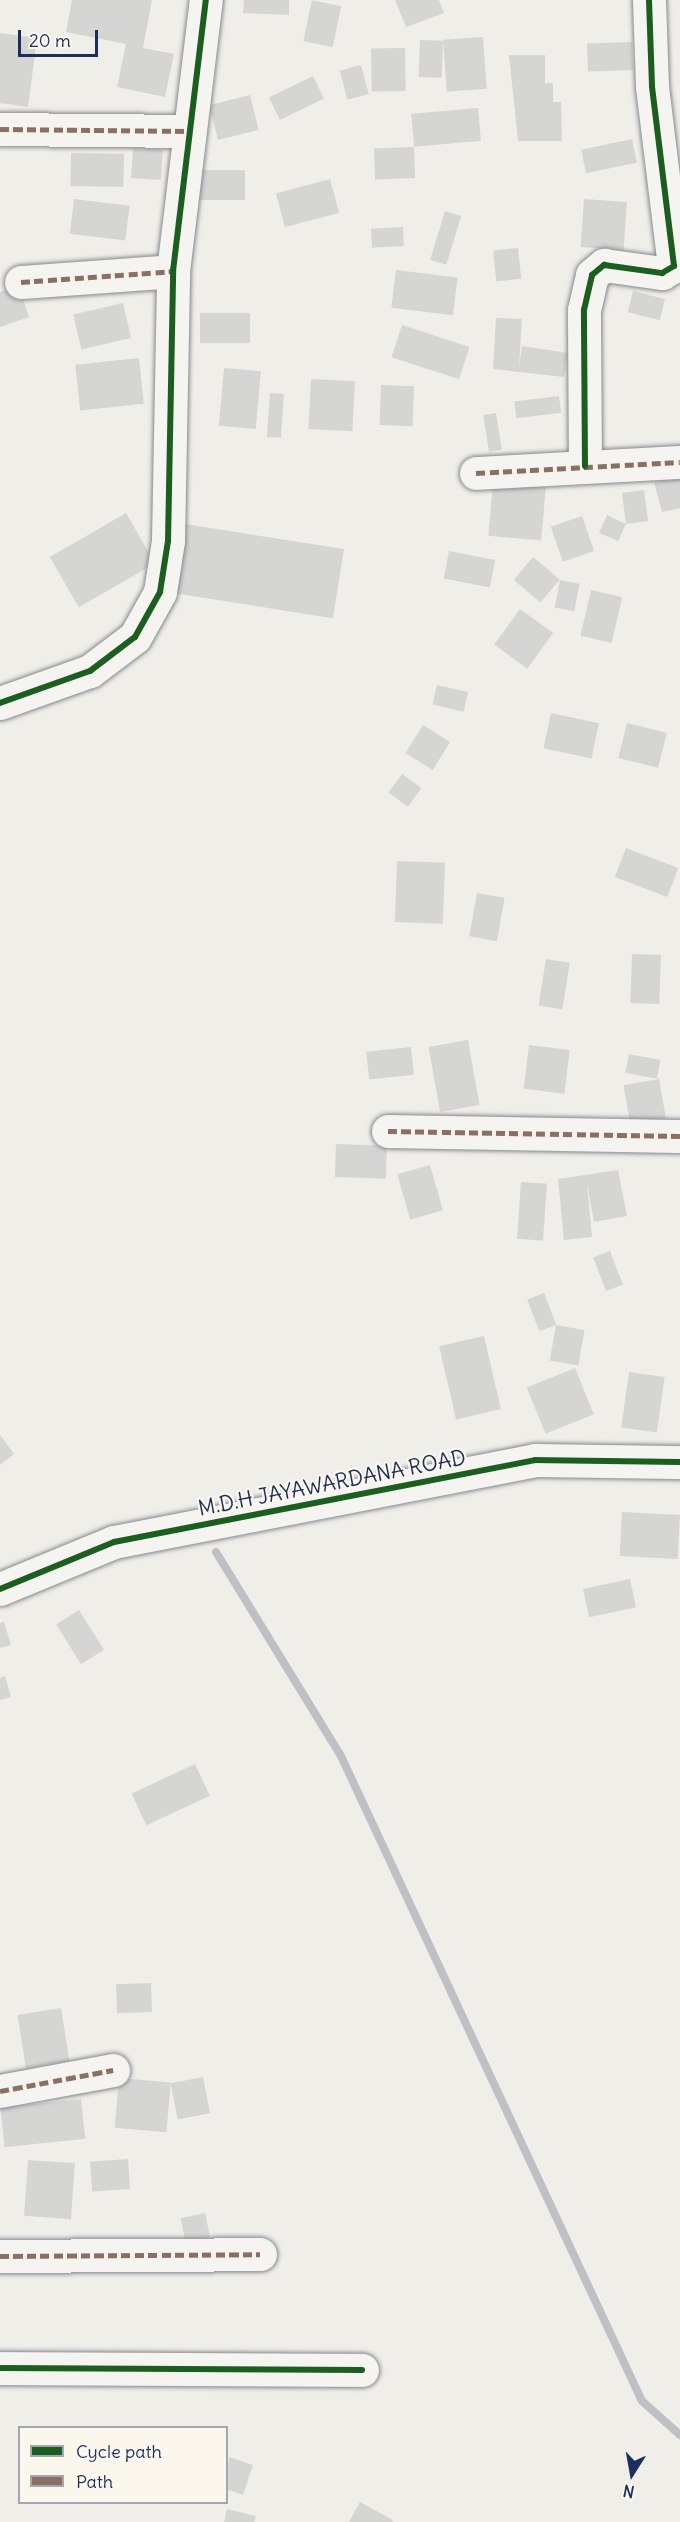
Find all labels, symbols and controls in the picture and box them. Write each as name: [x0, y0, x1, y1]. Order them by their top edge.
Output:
scale bar: [21, 18, 100, 56]
text: 20 m: [29, 29, 71, 52]
street label: M.D.H JAYAWARDANA ROAD: [196, 1445, 468, 1521]
legend: [18, 2426, 228, 2504]
text: Cycle path: [76, 2440, 162, 2463]
north arrow: [602, 2444, 662, 2504]
text: Path: [76, 2470, 113, 2493]
text: N: [621, 2481, 636, 2503]

